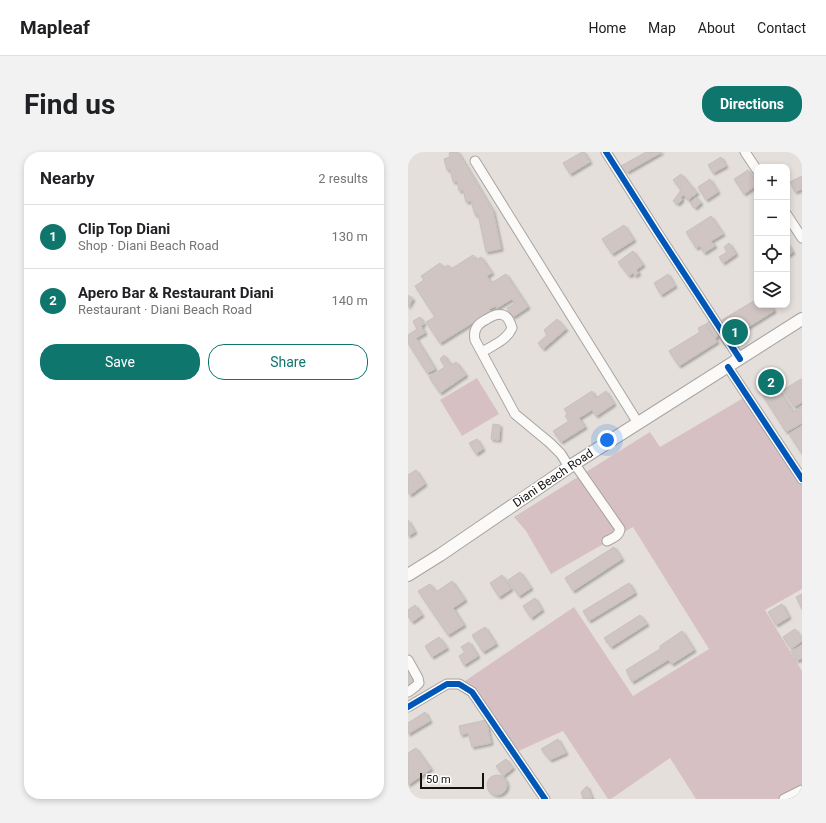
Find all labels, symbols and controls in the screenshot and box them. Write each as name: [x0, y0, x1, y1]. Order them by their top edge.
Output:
text: Mapleaf: [20, 16, 90, 39]
text: Home: [588, 20, 626, 36]
text: Map: [648, 20, 676, 36]
text: About: [698, 20, 735, 36]
text: Contact: [757, 20, 806, 36]
button: Directions: [702, 86, 802, 122]
text: Find us: [24, 88, 115, 121]
map controls: [754, 164, 790, 308]
button: +: [754, 164, 790, 200]
text: Nearby: [40, 168, 95, 188]
text: 2 results: [318, 171, 368, 186]
button: −: [754, 200, 790, 236]
text: Clip Top Diani: [78, 220, 170, 238]
text: 1: [49, 229, 57, 244]
text: 130 m: [331, 229, 368, 244]
button: locate: [754, 236, 790, 272]
text: Shop · Diani Beach Road: [78, 238, 219, 253]
button: layers: [754, 272, 790, 308]
text: Apero Bar & Restaurant Diani: [78, 284, 274, 302]
text: 2: [49, 293, 57, 308]
text: 140 m: [331, 293, 368, 308]
text: Restaurant · Diani Beach Road: [78, 302, 252, 317]
pin: 1: [722, 317, 748, 347]
button: Save: [40, 344, 200, 380]
button: Share: [208, 344, 368, 380]
pin: 2: [758, 367, 784, 397]
your location: [597, 430, 617, 450]
street label: Diani Beach Road: [510, 446, 596, 510]
scale bar: [420, 771, 484, 790]
text: 50 m: [426, 773, 451, 786]

